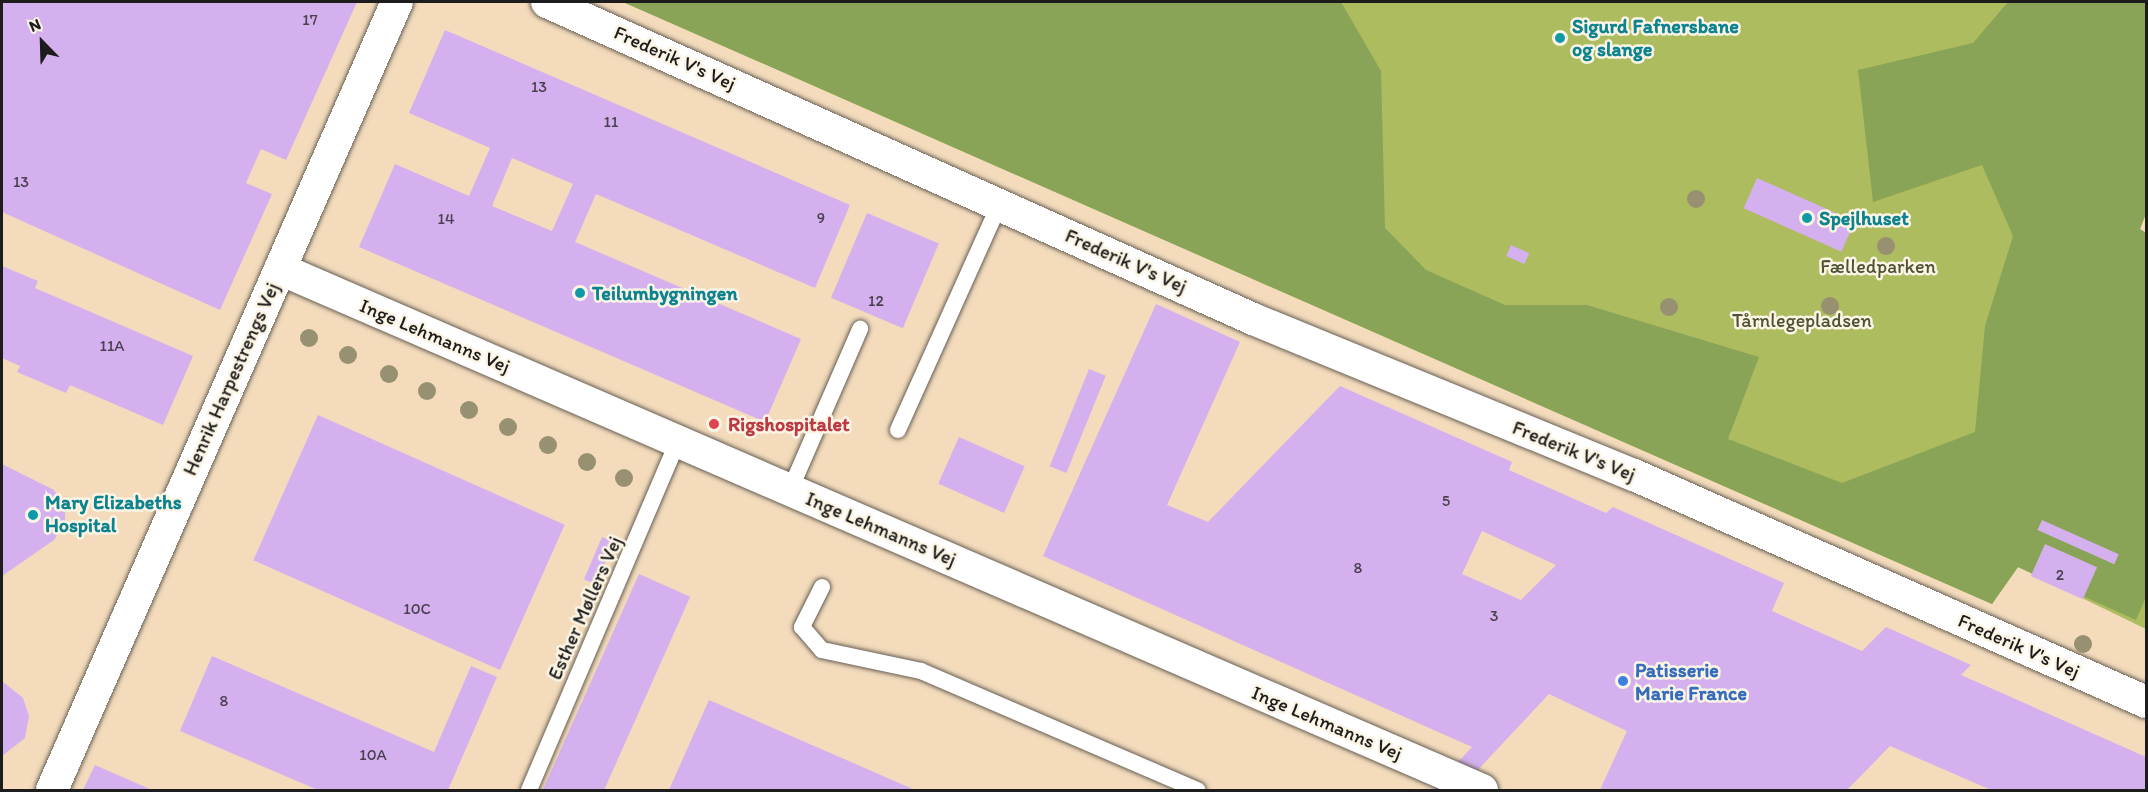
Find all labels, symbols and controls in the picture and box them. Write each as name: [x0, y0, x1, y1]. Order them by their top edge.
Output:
house number: 17: [302, 10, 318, 30]
north arrow: [12, 12, 72, 72]
text: N: [26, 14, 43, 36]
place label: Sigurd Fafnersbane og slange: [1572, 14, 1739, 61]
street label: Frederik V's Vej: [611, 21, 739, 95]
marker: Sigurd Fafnersbane og slange: [1553, 31, 1567, 45]
house number: 13: [531, 77, 547, 97]
house number: 11: [604, 112, 618, 132]
house number: 13: [13, 172, 29, 192]
place label: Spejlhuset: [1819, 206, 1909, 230]
house number: 9: [817, 208, 825, 228]
house number: 14: [437, 209, 455, 229]
marker: Spejlhuset: [1800, 211, 1814, 225]
street label: Frederik V's Vej: [1062, 224, 1190, 298]
park label: Fælledparken: [1820, 254, 1936, 278]
street label: Henrik Harpestrengs Vej: [178, 279, 284, 479]
place label: Teilumbygningen: [592, 281, 738, 305]
marker: Teilumbygningen: [573, 286, 587, 300]
house number: 12: [868, 291, 884, 311]
street label: Inge Lehmanns Vej: [356, 294, 514, 378]
park label: Tårnlegepladsen: [1732, 308, 1872, 332]
house number: 11A: [99, 336, 125, 356]
place label: Rigshospitalet: [728, 412, 850, 436]
marker: Rigshospitalet: [705, 415, 723, 433]
street label: Frederik V's Vej: [1509, 416, 1639, 486]
street label: Inge Lehmanns Vej: [802, 487, 960, 571]
place label: Mary Elizabeths Hospital: [45, 491, 181, 538]
house number: 5: [1442, 491, 1450, 511]
marker: Mary Elizabeths Hospital: [26, 508, 40, 522]
street label: Esther Møllers Vej: [543, 533, 627, 683]
house number: 8: [1354, 558, 1362, 578]
house number: 2: [2056, 565, 2064, 585]
house number: 10C: [403, 599, 431, 619]
house number: 3: [1490, 606, 1498, 626]
street label: Frederik V's Vej: [1955, 609, 2083, 683]
place label: Patisserie Marie France: [1635, 658, 1746, 705]
marker: Patisserie Marie France: [1616, 674, 1630, 688]
street label: Inge Lehmanns Vej: [1248, 681, 1406, 765]
house number: 8: [220, 691, 228, 711]
house number: 10A: [359, 745, 387, 765]

